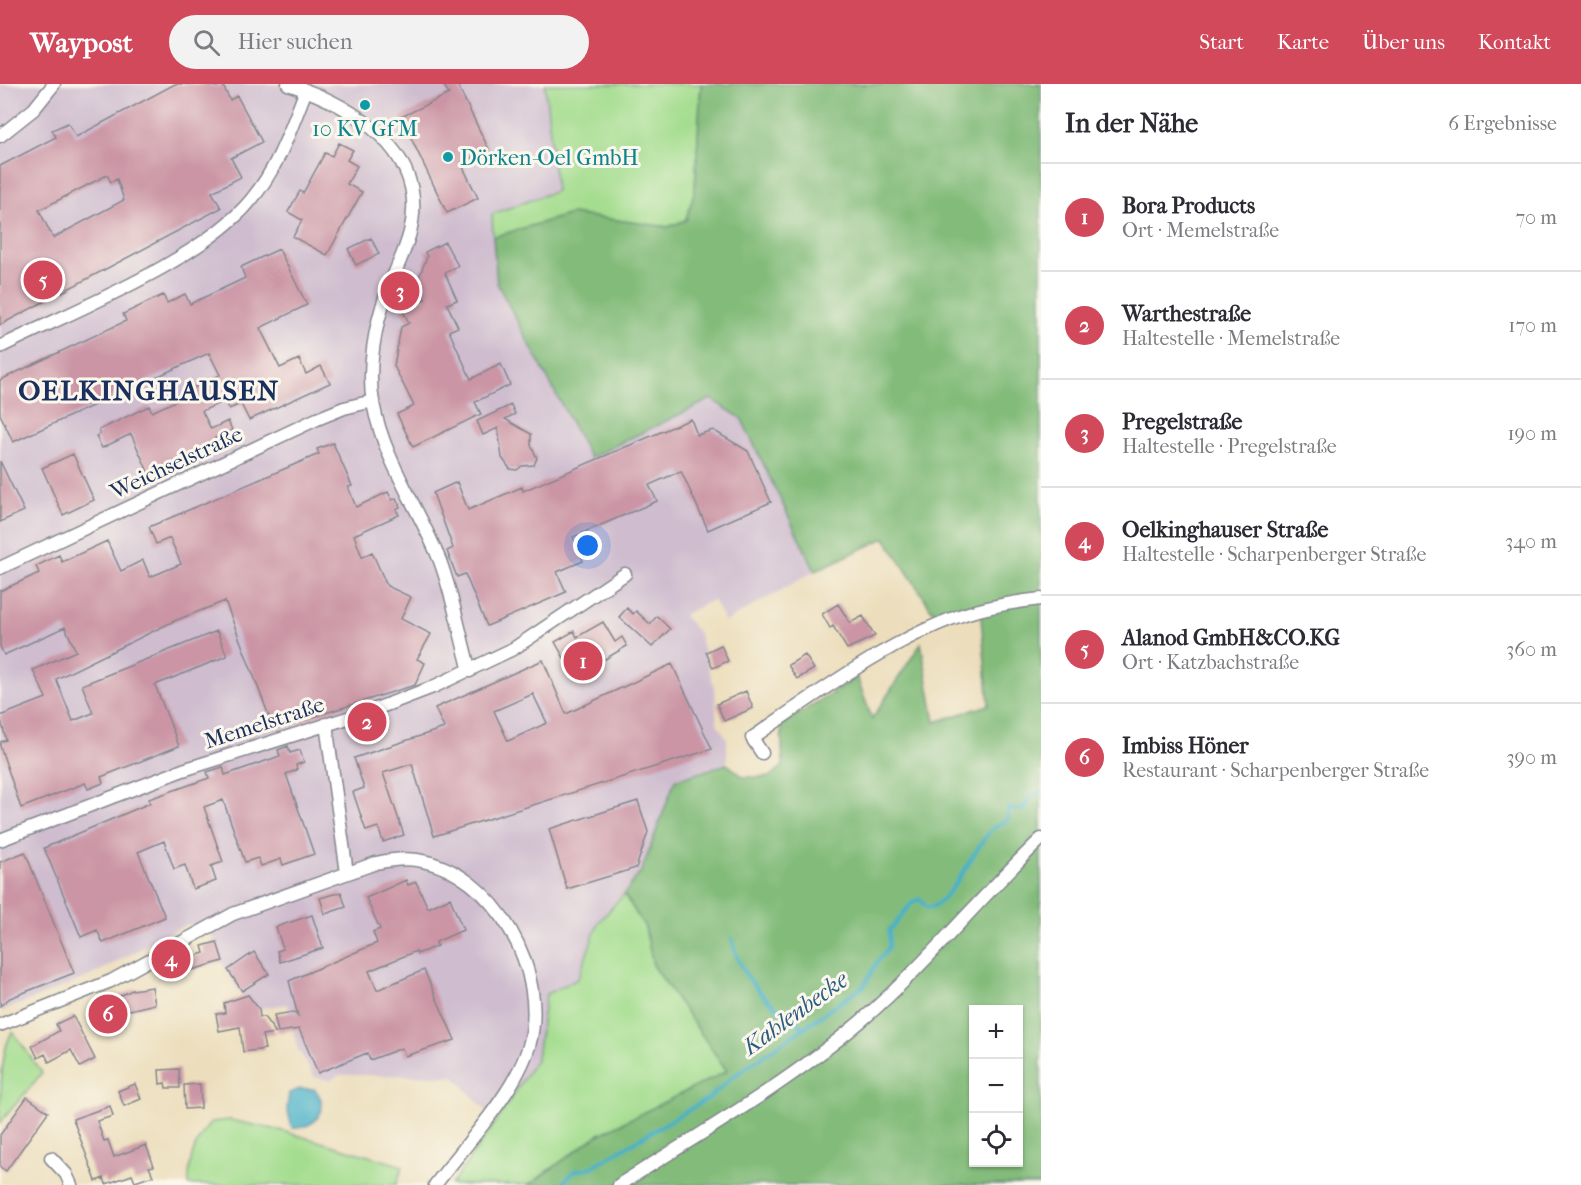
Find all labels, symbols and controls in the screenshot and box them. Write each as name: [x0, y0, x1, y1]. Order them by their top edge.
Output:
search box: [169, 15, 589, 69]
text: Waypost: [30, 26, 133, 59]
icon: search: [190, 26, 223, 59]
text: Hier suchen: [238, 29, 352, 55]
text: Start: [1199, 30, 1244, 54]
text: Karte: [1277, 30, 1329, 54]
text: Über uns: [1362, 30, 1445, 54]
text: Kontakt: [1478, 30, 1551, 54]
marker: 10 KV GfM: [358, 98, 372, 112]
text: In der Nähe: [1065, 108, 1198, 139]
text: 6 Ergebnisse: [1448, 112, 1557, 135]
place label: 10 KV GfM: [312, 116, 418, 142]
place label: Dörken-Oel GmbH: [460, 145, 639, 171]
marker: Dörken-Oel GmbH: [441, 150, 455, 164]
text: Bora Products: [1122, 193, 1255, 219]
text: 1: [1081, 206, 1088, 229]
text: 70 m: [1515, 206, 1557, 229]
text: Ort · Memelstraße: [1122, 219, 1279, 242]
pin: 5: [24, 258, 63, 302]
pin: 3: [380, 268, 420, 314]
text: Warthestraße: [1122, 301, 1251, 327]
text: 2: [1079, 314, 1090, 337]
text: 170 m: [1508, 314, 1557, 337]
text: Haltestelle · Memelstraße: [1122, 327, 1340, 350]
district label: OELKINGHAUSEN: [18, 374, 280, 407]
text: Pregelstraße: [1122, 409, 1242, 435]
street label: Weichselstraße: [105, 421, 247, 505]
text: 3: [1080, 422, 1089, 445]
text: 190 m: [1507, 422, 1557, 445]
text: Haltestelle · Pregelstraße: [1122, 435, 1337, 458]
text: Oelkinghauser Straße: [1122, 517, 1328, 543]
text: 4: [1079, 530, 1090, 553]
text: 340 m: [1505, 530, 1557, 553]
your location: [573, 531, 602, 560]
text: Haltestelle · Scharpenberger Straße: [1122, 543, 1426, 566]
text: Alanod GmbH&CO.KG: [1122, 625, 1340, 651]
pin: 1: [564, 638, 602, 684]
text: 5: [1080, 638, 1089, 661]
text: 360 m: [1506, 638, 1557, 661]
text: Ort · Katzbachstraße: [1122, 651, 1299, 674]
street label: Memelstraße: [201, 691, 328, 755]
pin: 2: [348, 700, 386, 744]
text: Imbiss Höner: [1122, 733, 1249, 759]
text: 6: [1079, 746, 1090, 769]
text: 390 m: [1506, 746, 1557, 769]
text: Restaurant · Scharpenberger Straße: [1122, 759, 1429, 782]
pin: 4: [152, 936, 190, 982]
water label: Kahlenbecke: [735, 965, 854, 1062]
pin: 6: [88, 992, 128, 1036]
map controls: [969, 1005, 1023, 1167]
button: +: [969, 1005, 1023, 1059]
button: −: [969, 1059, 1023, 1113]
button: locate: [969, 1113, 1023, 1167]

